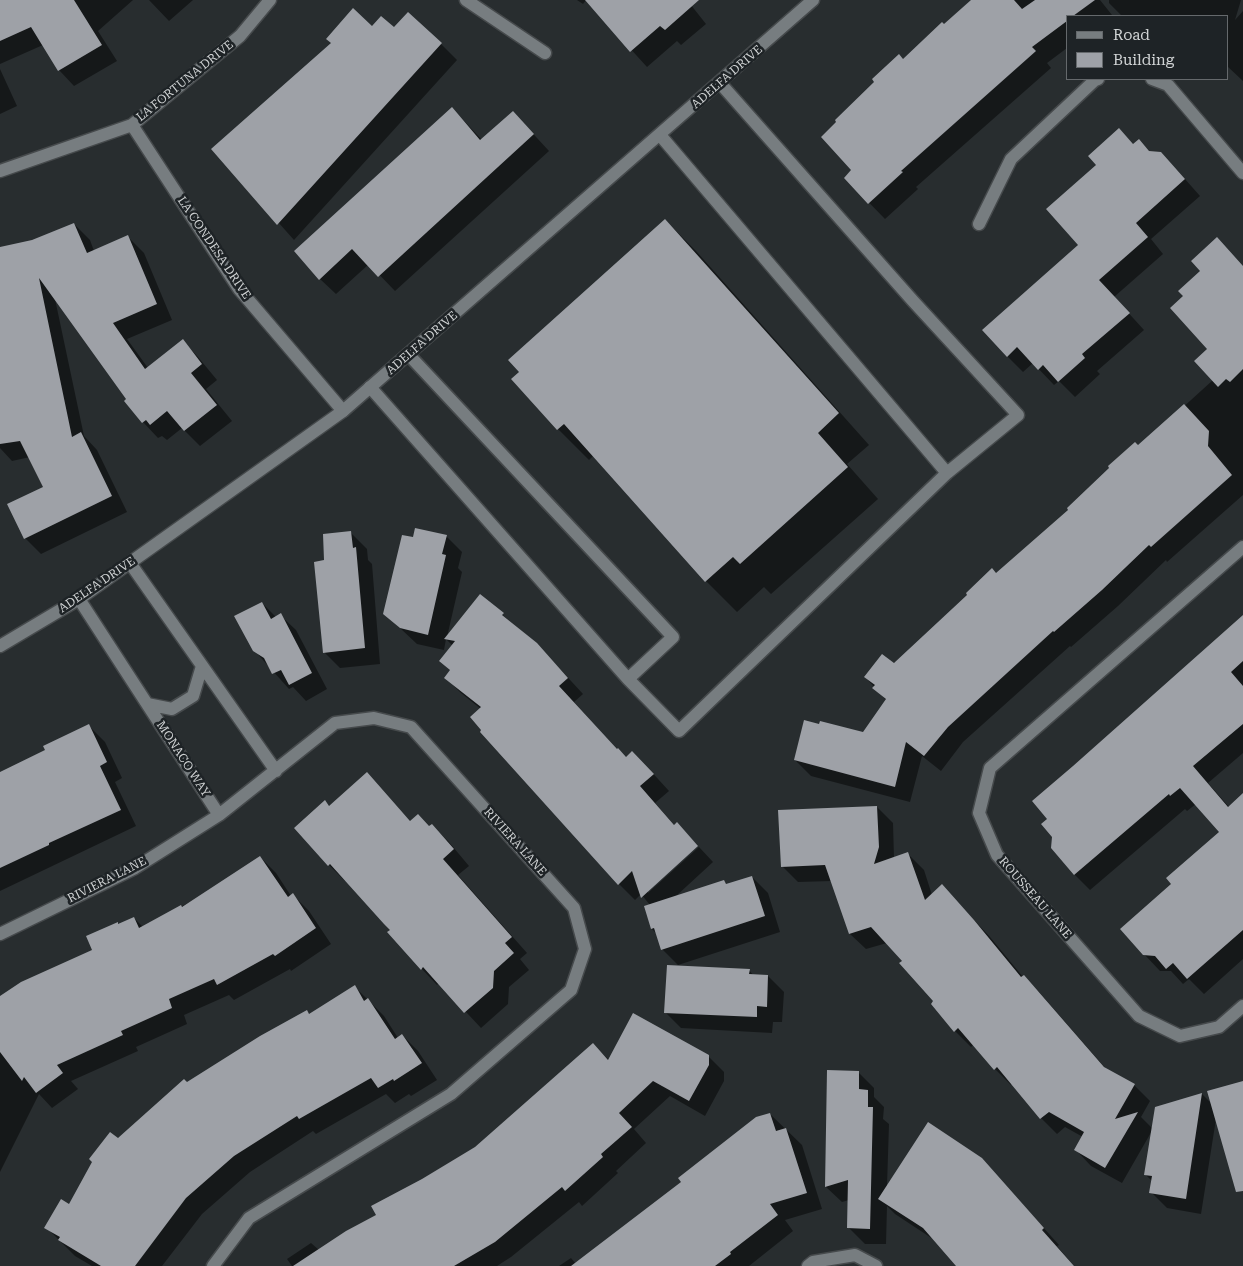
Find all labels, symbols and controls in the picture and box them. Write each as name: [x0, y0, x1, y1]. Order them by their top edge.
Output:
legend: [1066, 15, 1228, 80]
text: Road: [1113, 26, 1150, 44]
street label: LA FORTUNA DRIVE: [134, 37, 236, 125]
street label: ADELFA DRIVE: [689, 42, 765, 112]
text: Building: [1113, 51, 1174, 69]
street label: LA CONDESA DRIVE: [174, 194, 254, 302]
street label: ADELFA DRIVE: [384, 308, 460, 378]
street label: ADELFA DRIVE: [56, 554, 138, 616]
street label: MONACO WAY: [153, 718, 213, 800]
street label: RIVIERA LANE: [481, 805, 549, 879]
street label: RIVIERA LANE: [65, 854, 149, 906]
street label: ROUSSEAU LANE: [996, 854, 1074, 942]

